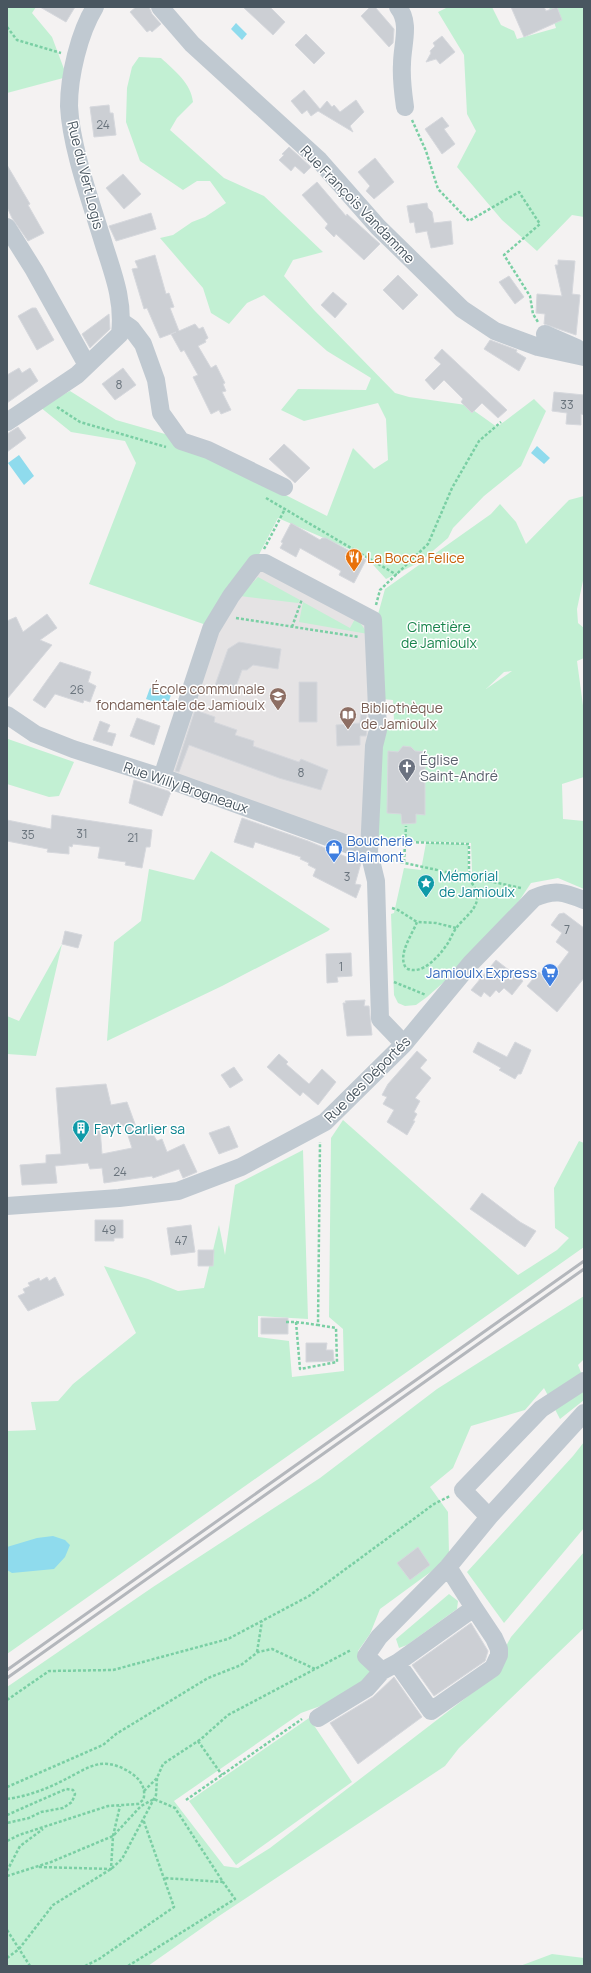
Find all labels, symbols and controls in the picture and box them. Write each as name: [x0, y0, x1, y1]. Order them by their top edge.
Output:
house number: 24: [96, 116, 110, 133]
street label: Rue du Vert Logis: [63, 119, 109, 231]
street label: Rue François Vandamme: [297, 141, 419, 267]
house number: 8: [116, 376, 123, 393]
house number: 33: [560, 396, 574, 413]
restaurant icon: La Bocca Felice: [344, 547, 364, 572]
place label: La Bocca Felice: [367, 548, 465, 567]
park label: Cimetière de Jamioulx: [401, 617, 478, 652]
place label: École communale fondamentale de Jamioulx: [96, 679, 266, 714]
house number: 26: [70, 681, 84, 698]
school or university icon: École communale fondamentale de Jamioulx: [268, 686, 288, 711]
place label: Bibliothèque de Jamioulx: [361, 698, 443, 733]
library icon: Bibliothèque de Jamioulx: [338, 705, 358, 730]
place label: Église Saint-André: [420, 750, 498, 785]
street label: Rue Willy Brogneaux: [121, 757, 252, 817]
church icon: Église Saint-André: [397, 757, 417, 782]
house number: 8: [298, 764, 305, 781]
house number: 31: [76, 825, 88, 842]
house number: 35: [21, 826, 35, 843]
house number: 21: [127, 829, 139, 846]
place label: Boucherie Blaimont: [347, 831, 413, 866]
shop icon: Boucherie Blaimont: [324, 838, 344, 863]
place label: Mémorial de Jamioulx: [439, 866, 516, 901]
house number: 3: [344, 868, 350, 885]
place icon: Mémorial de Jamioulx: [416, 873, 436, 898]
house number: 7: [564, 921, 570, 938]
house number: 1: [339, 958, 343, 975]
supermarket icon: Jamioulx Express: [540, 962, 560, 987]
place label: Jamioulx Express: [426, 963, 537, 982]
street label: Rue des Déportés: [320, 1032, 414, 1126]
building icon: Fayt Carlier sa: [71, 1118, 91, 1143]
place label: Fayt Carlier sa: [94, 1119, 185, 1138]
house number: 24: [113, 1163, 127, 1180]
house number: 49: [102, 1221, 116, 1238]
house number: 47: [174, 1232, 188, 1249]

